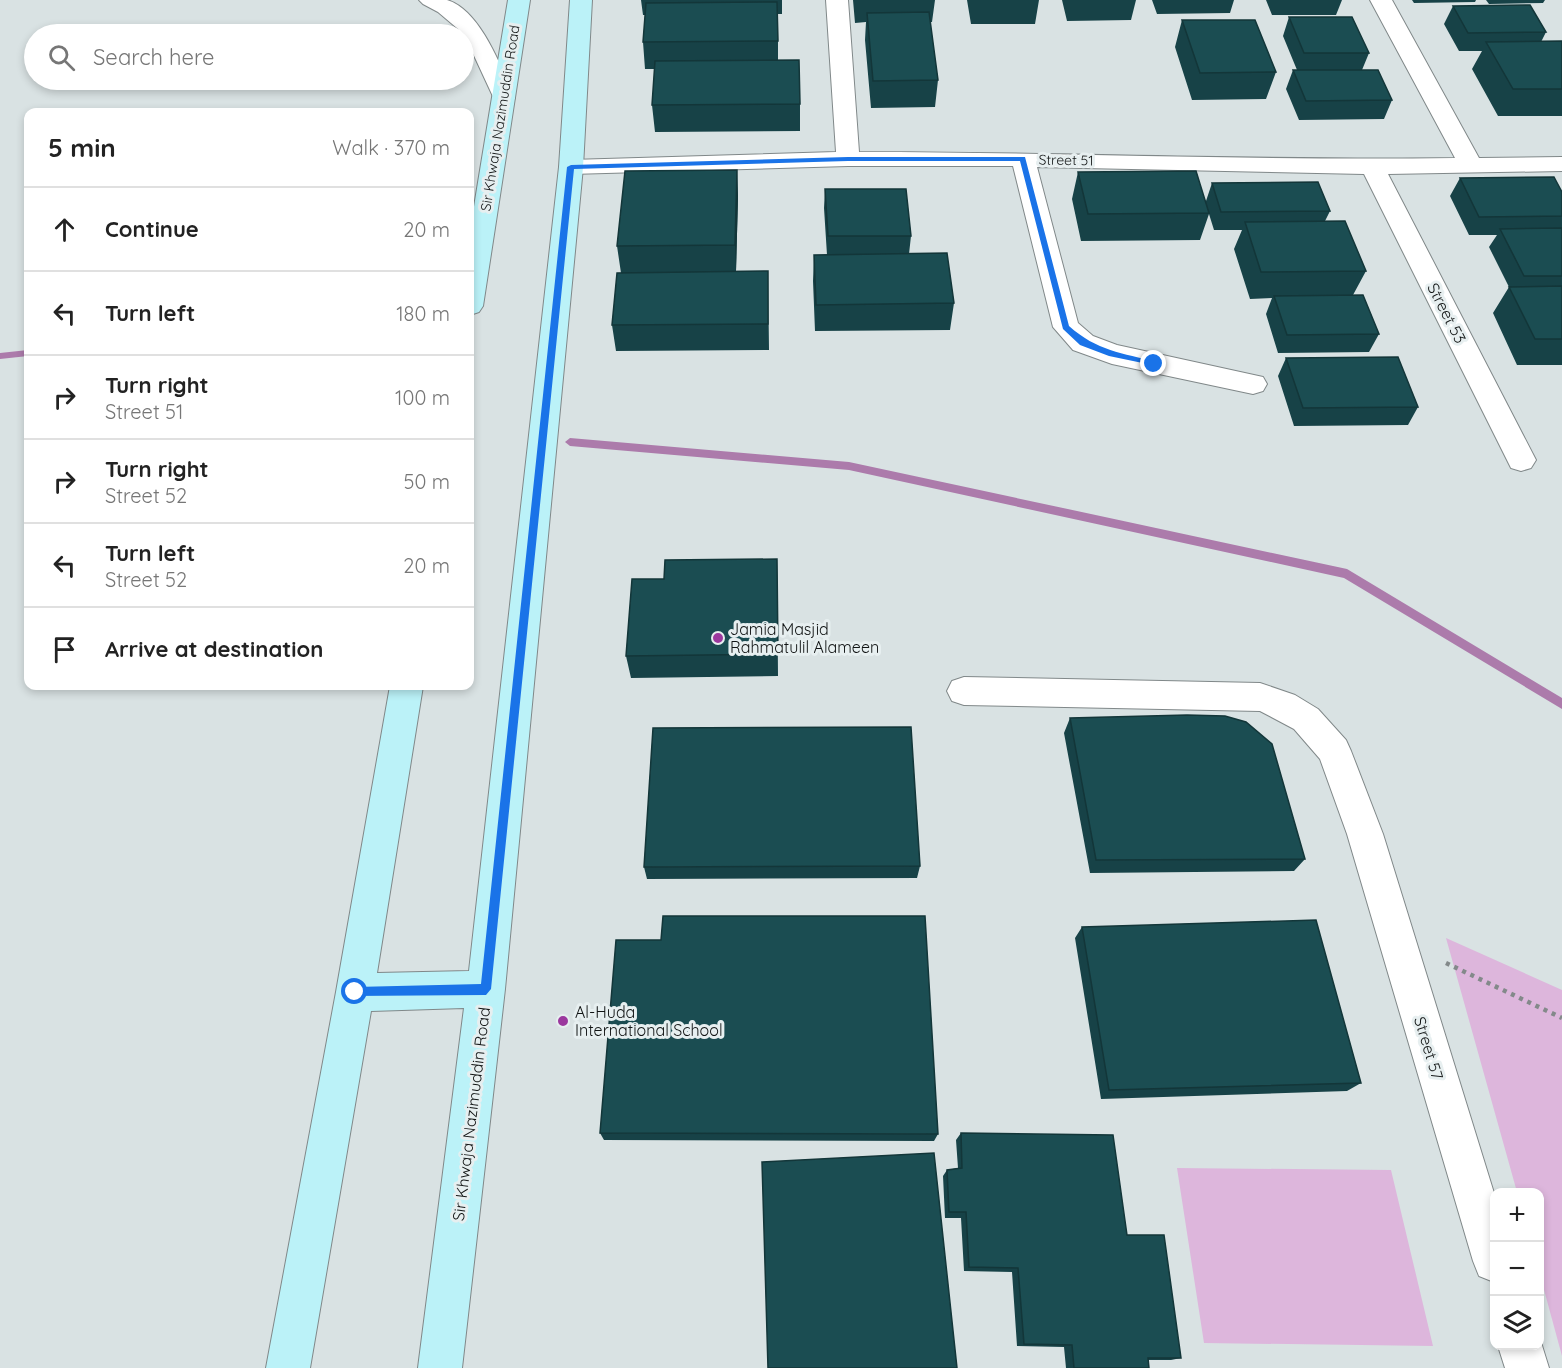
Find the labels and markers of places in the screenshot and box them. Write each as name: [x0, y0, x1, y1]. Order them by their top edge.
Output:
place label: Jamia Masjid Rahmatulil Alameen: [730, 619, 879, 657]
marker: Jamia Masjid Rahmatulil Alameen: [711, 631, 725, 645]
place label: Al-Huda International School: [575, 1002, 723, 1040]
marker: Al-Huda International School: [556, 1014, 570, 1028]

